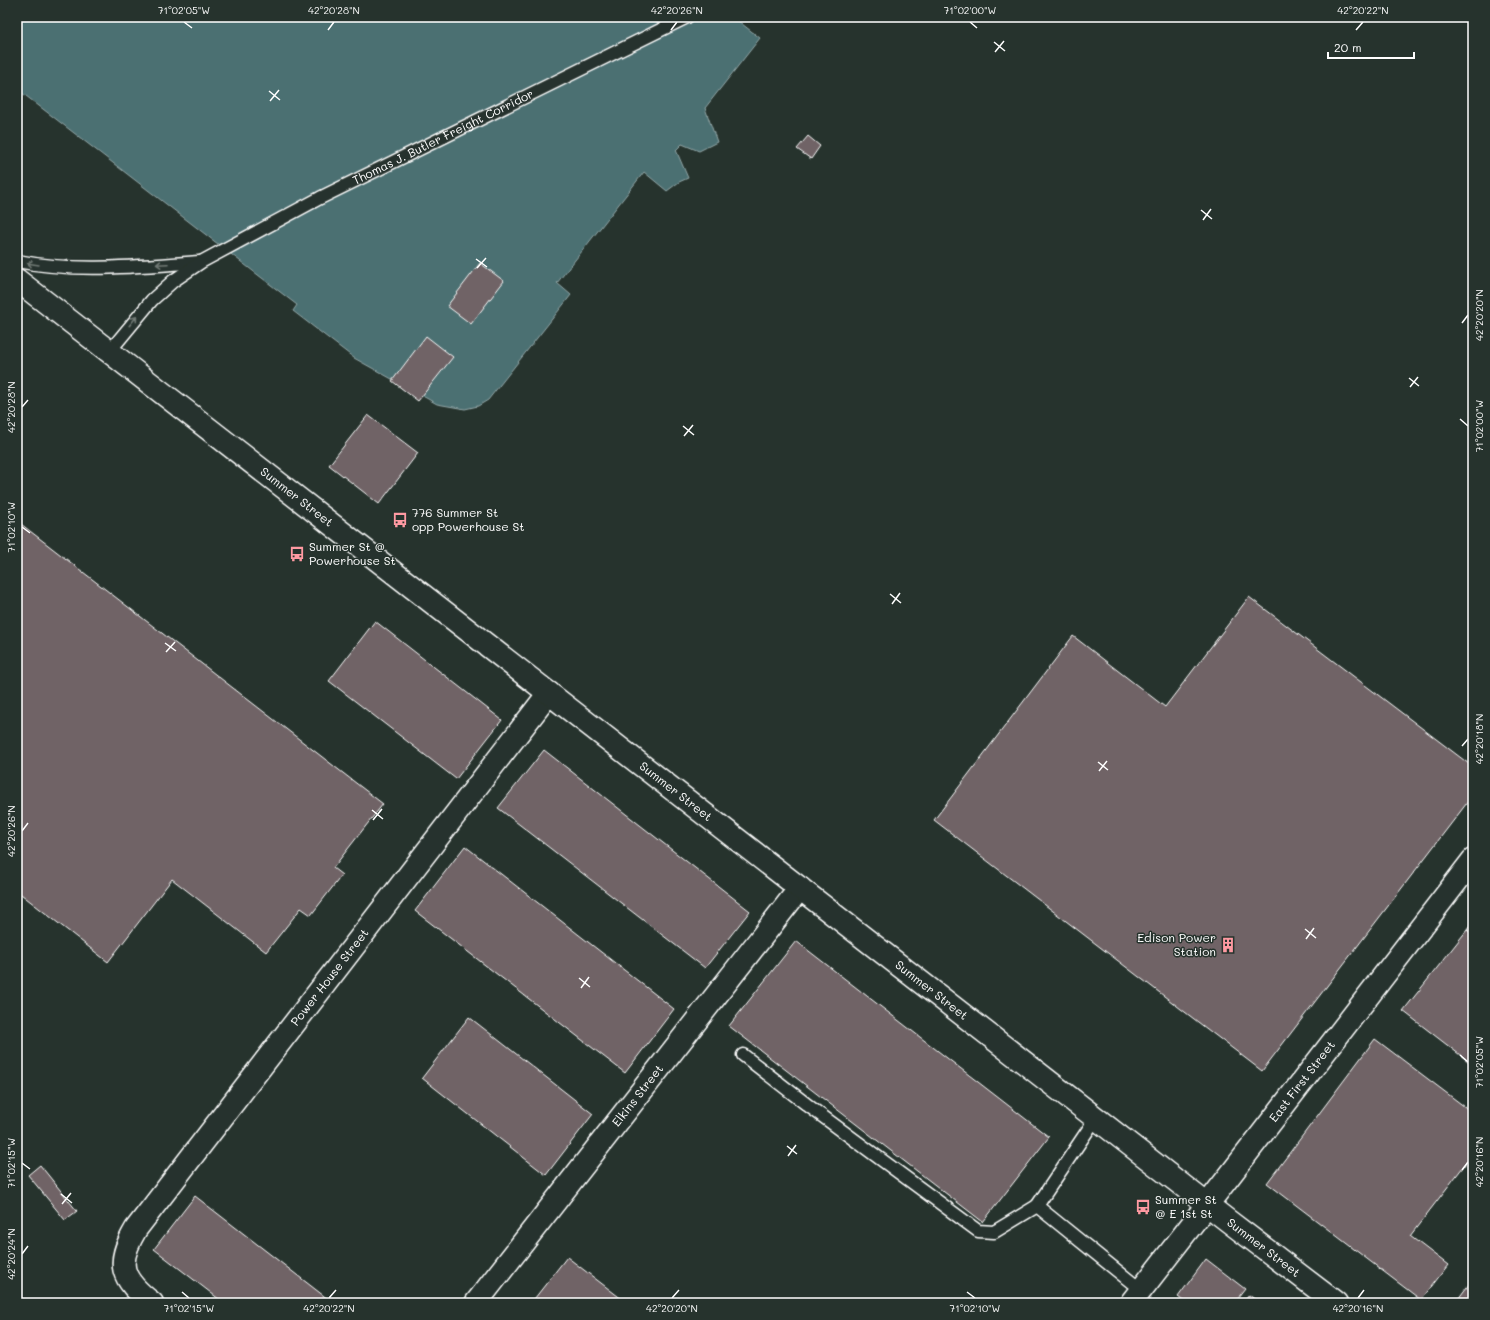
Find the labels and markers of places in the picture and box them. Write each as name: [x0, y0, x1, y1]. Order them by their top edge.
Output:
place label: 776 Summer St opp Powerhouse St: [412, 504, 525, 534]
bus stop icon: 776 Summer St opp Powerhouse St: [391, 511, 409, 529]
place label: Summer St @ Powerhouse St: [309, 538, 396, 568]
bus stop icon: Summer St @ Powerhouse St: [288, 545, 306, 563]
place label: Edison Power Station: [1137, 929, 1216, 959]
building icon: Edison Power Station: [1219, 936, 1237, 954]
place label: Summer St @ E 1st St: [1155, 1191, 1217, 1221]
bus stop icon: Summer St @ E 1st St: [1134, 1198, 1152, 1216]

